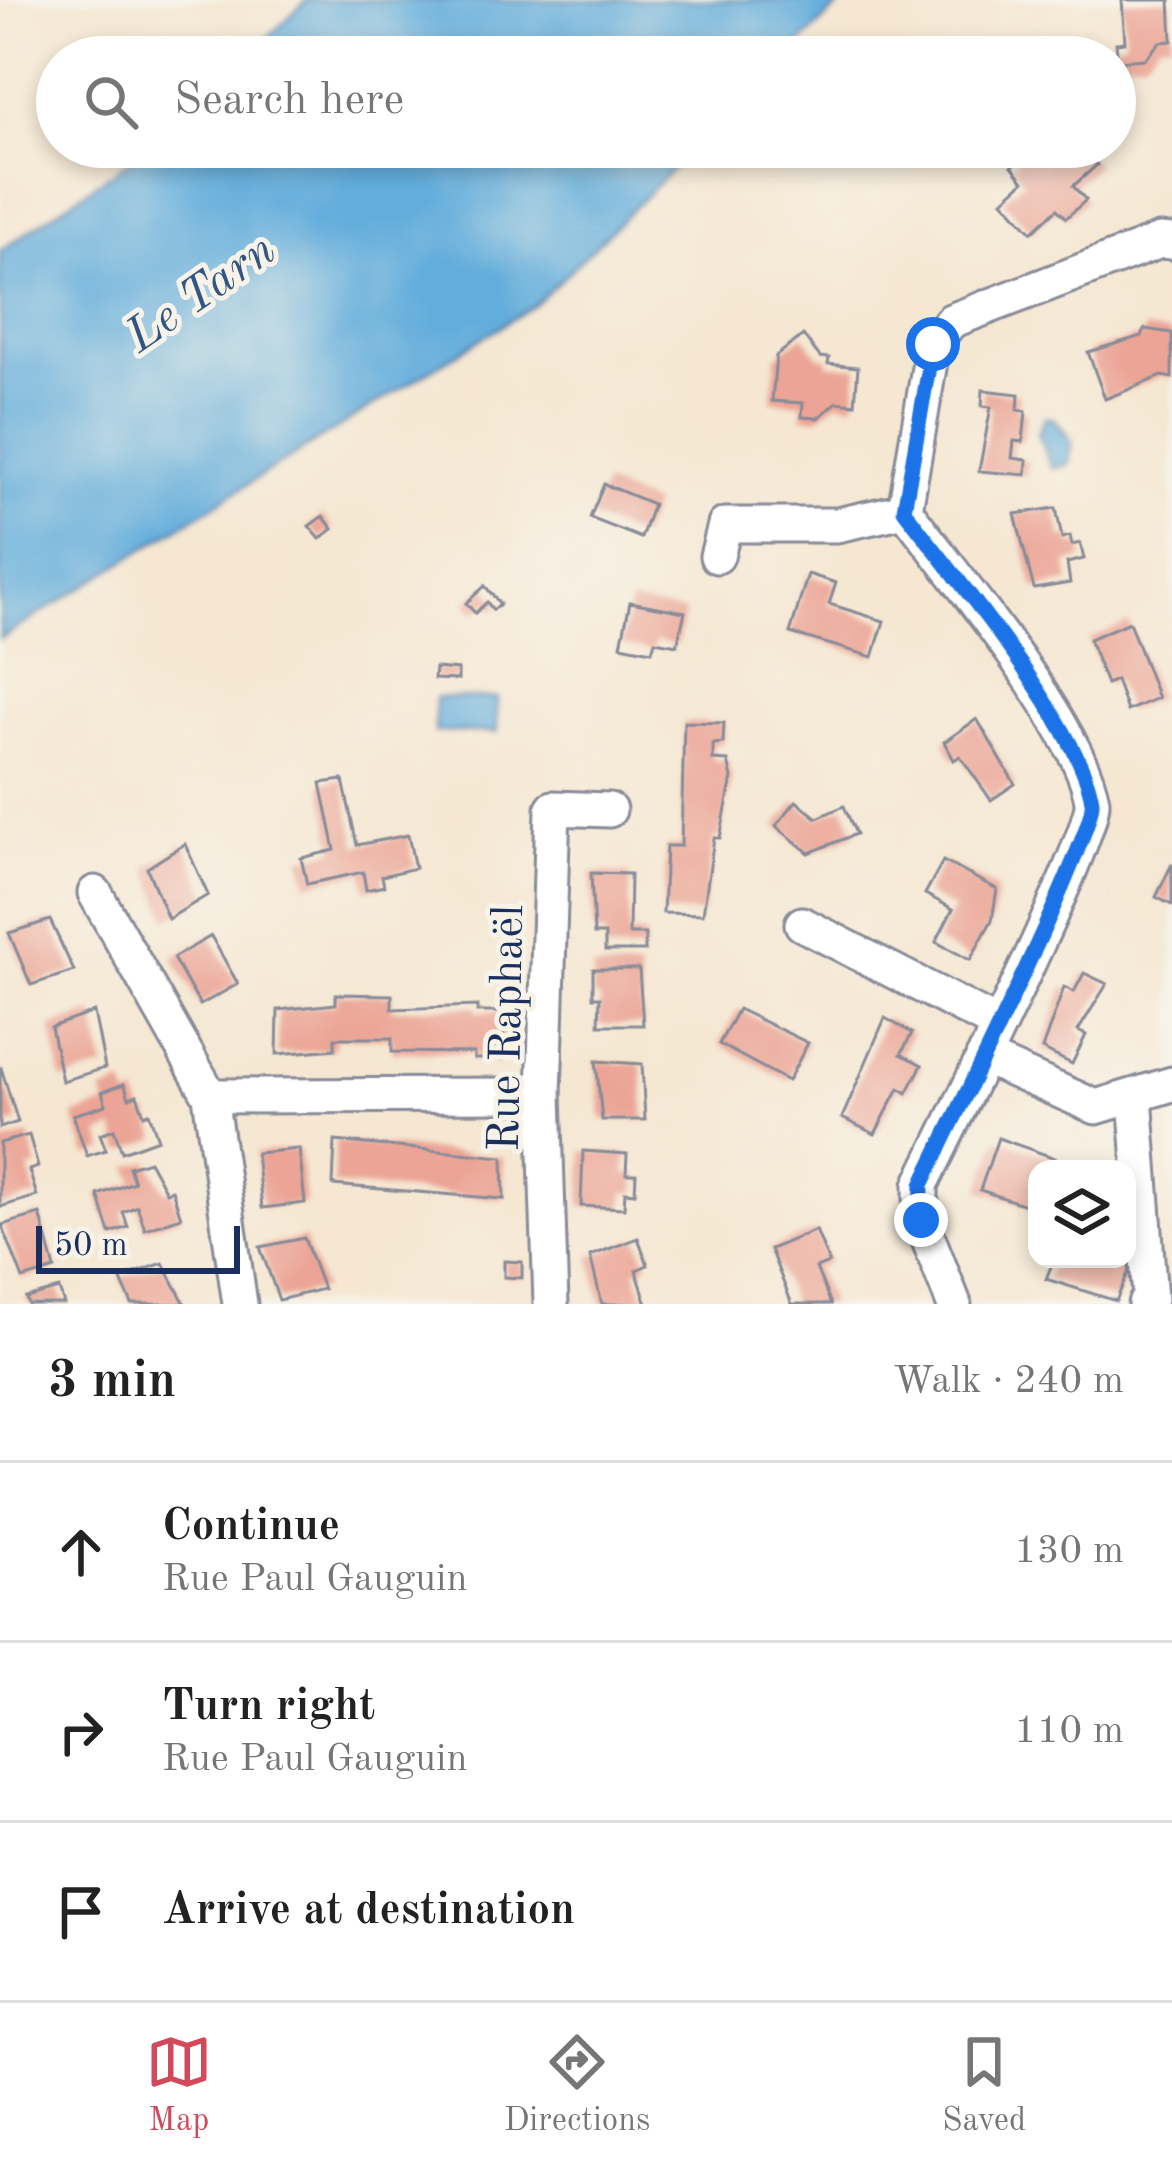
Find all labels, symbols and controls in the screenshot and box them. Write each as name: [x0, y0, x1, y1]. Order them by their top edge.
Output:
search box: [36, 36, 1136, 168]
icon: search: [78, 69, 144, 135]
text: Search here: [174, 79, 404, 124]
water label: Le Tarn: [117, 226, 285, 363]
route start: [906, 317, 960, 371]
street label: Rue Raphaël: [484, 904, 533, 1152]
map controls: [1028, 1160, 1136, 1268]
button: layers: [1028, 1160, 1136, 1268]
route end: [894, 1193, 948, 1247]
scale bar: [36, 1220, 240, 1273]
text: 50 m: [54, 1230, 128, 1263]
text: 3 min: [48, 1357, 176, 1408]
text: Walk · 240 m: [893, 1362, 1124, 1401]
text: Continue: [162, 1505, 340, 1550]
icon: ahead: [48, 1519, 114, 1585]
text: 130 m: [1014, 1532, 1124, 1571]
text: Rue Paul Gauguin: [162, 1560, 468, 1599]
text: Turn right: [162, 1685, 375, 1730]
icon: right: [48, 1699, 114, 1765]
text: 110 m: [1014, 1712, 1124, 1751]
text: Rue Paul Gauguin: [162, 1740, 468, 1779]
icon: arrive: [48, 1879, 114, 1945]
text: Arrive at destination: [162, 1889, 575, 1934]
tab: Map: [146, 2029, 212, 2142]
tab: Directions: [504, 2029, 650, 2142]
tab: Saved: [942, 2029, 1026, 2142]

